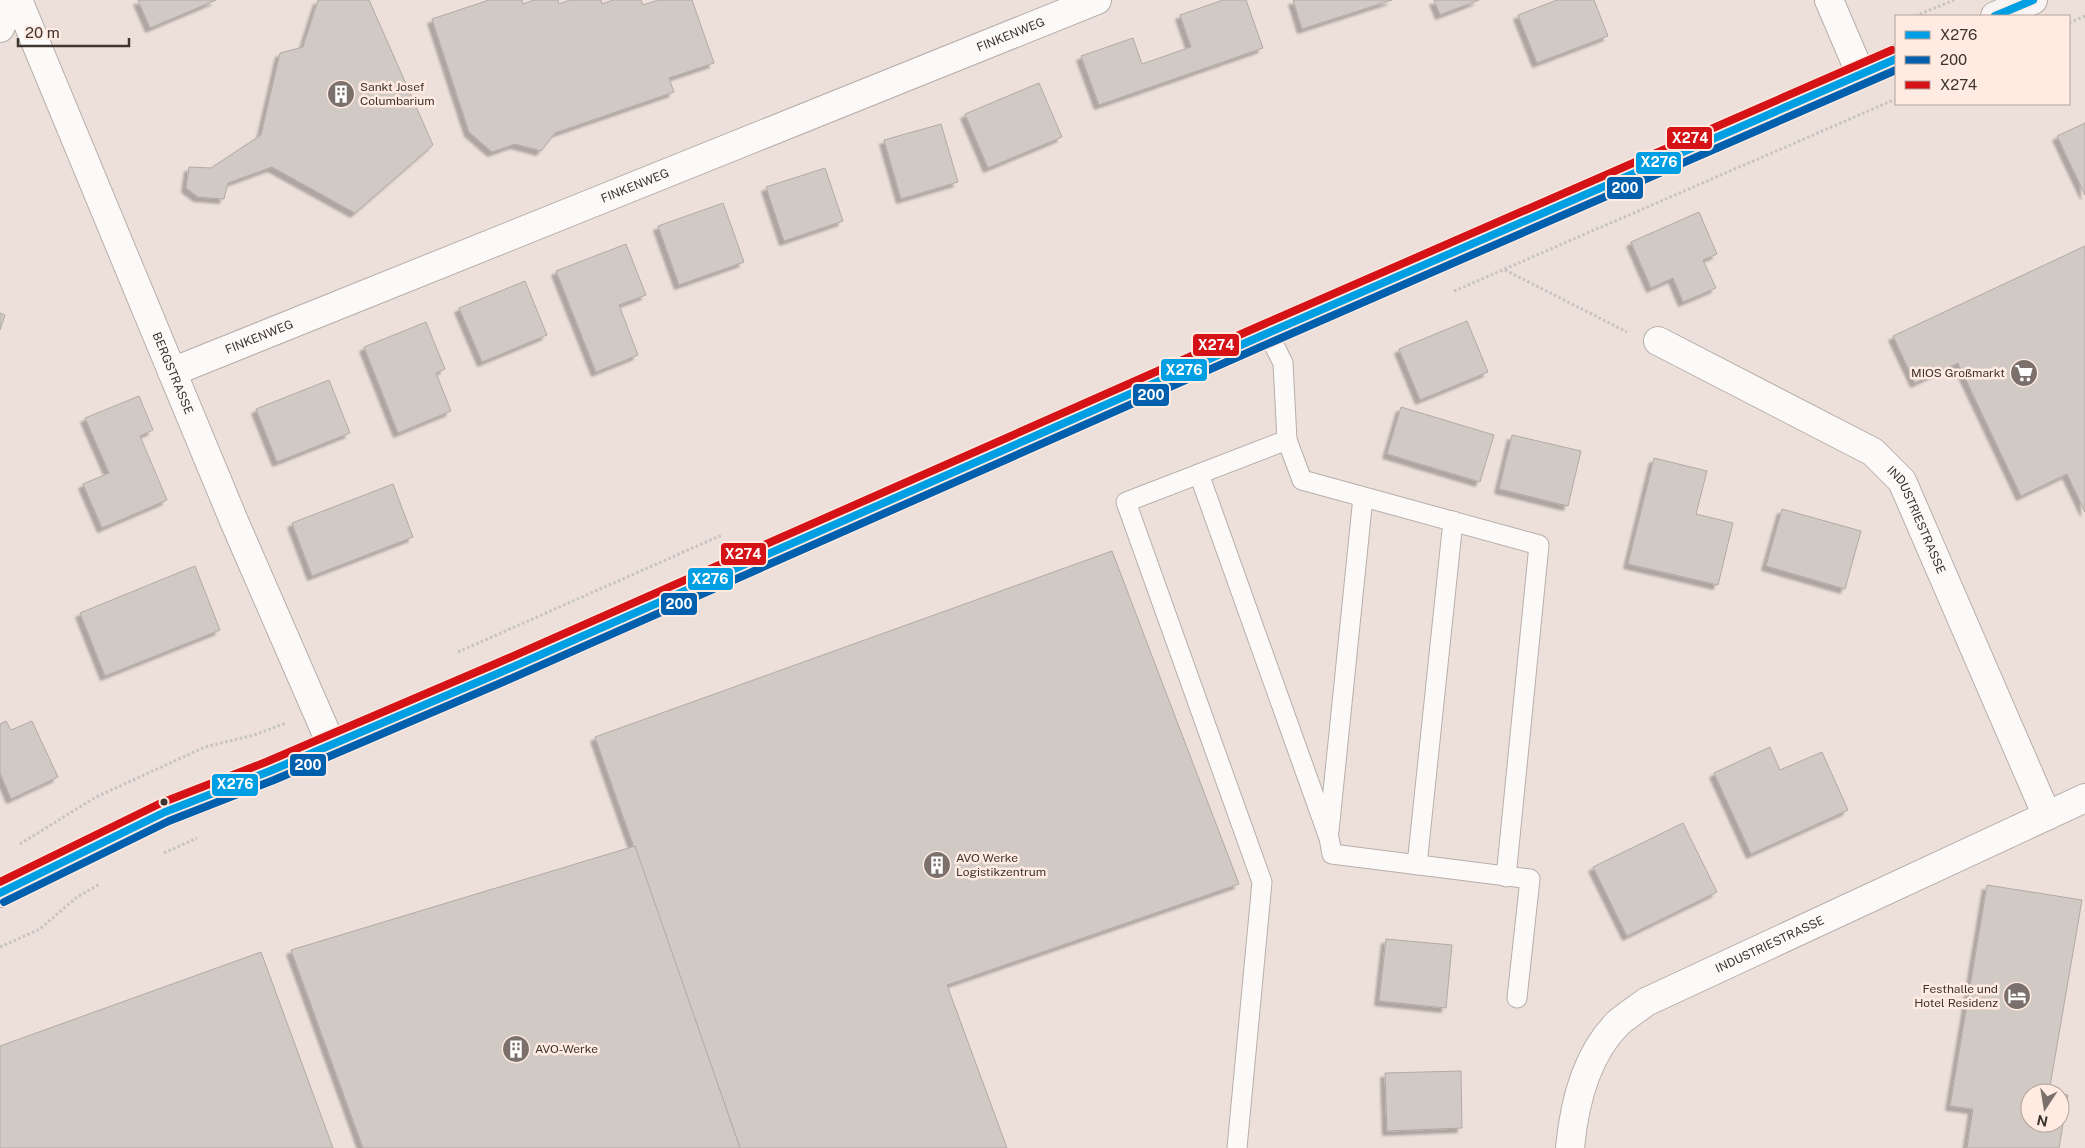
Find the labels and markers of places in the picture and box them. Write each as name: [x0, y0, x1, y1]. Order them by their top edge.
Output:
building icon: Sankt Josef Columbarium: [326, 79, 356, 109]
place label: Sankt Josef Columbarium: [360, 80, 435, 108]
supermarket icon: MIOS Großmarkt: [2009, 358, 2039, 388]
place label: MIOS Großmarkt: [1911, 366, 2005, 380]
unlabelled marker: [159, 797, 169, 807]
building icon: AVO Werke Logistikzentrum: [922, 850, 952, 880]
place label: AVO Werke Logistikzentrum: [956, 851, 1046, 879]
hotel icon: Festhalle und Hotel Residenz: [2002, 981, 2032, 1011]
place label: Festhalle und Hotel Residenz: [1914, 982, 1998, 1010]
building icon: AVO-Werke: [501, 1034, 531, 1064]
place label: AVO-Werke: [535, 1042, 598, 1056]

